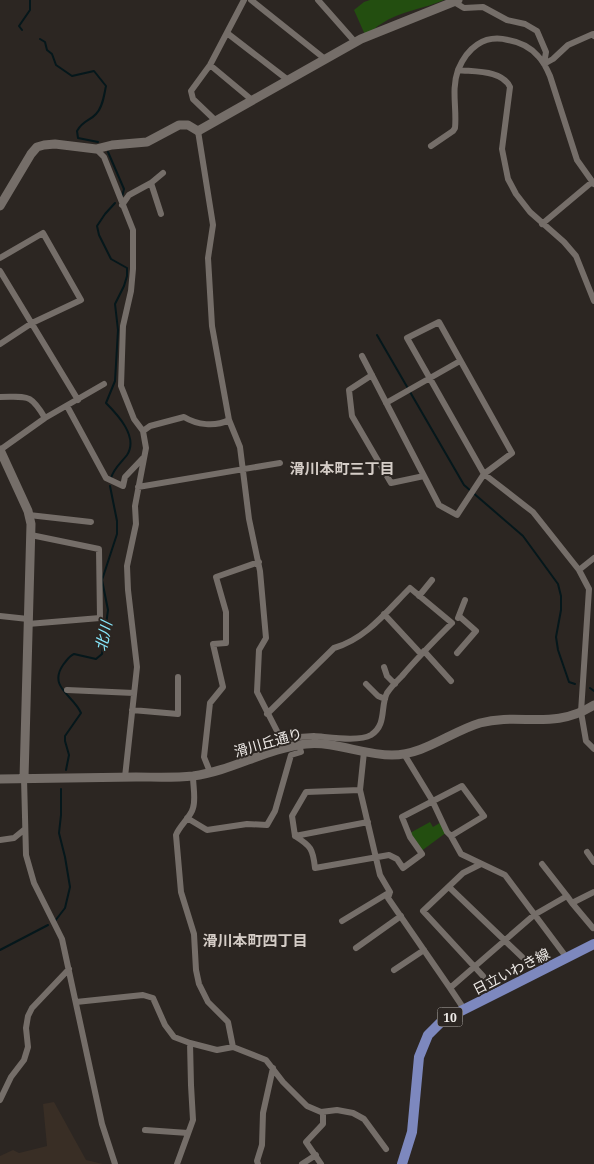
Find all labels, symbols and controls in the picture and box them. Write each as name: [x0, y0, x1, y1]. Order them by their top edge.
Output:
district label: 滑川本町三丁目: [289, 458, 395, 478]
water label: 北川: [90, 617, 116, 653]
street label: 滑川丘通り: [232, 723, 304, 761]
district label: 滑川本町四丁目: [202, 930, 308, 950]
street label: 日立いわき線: [469, 943, 553, 999]
road number: 10: [438, 1008, 462, 1026]

